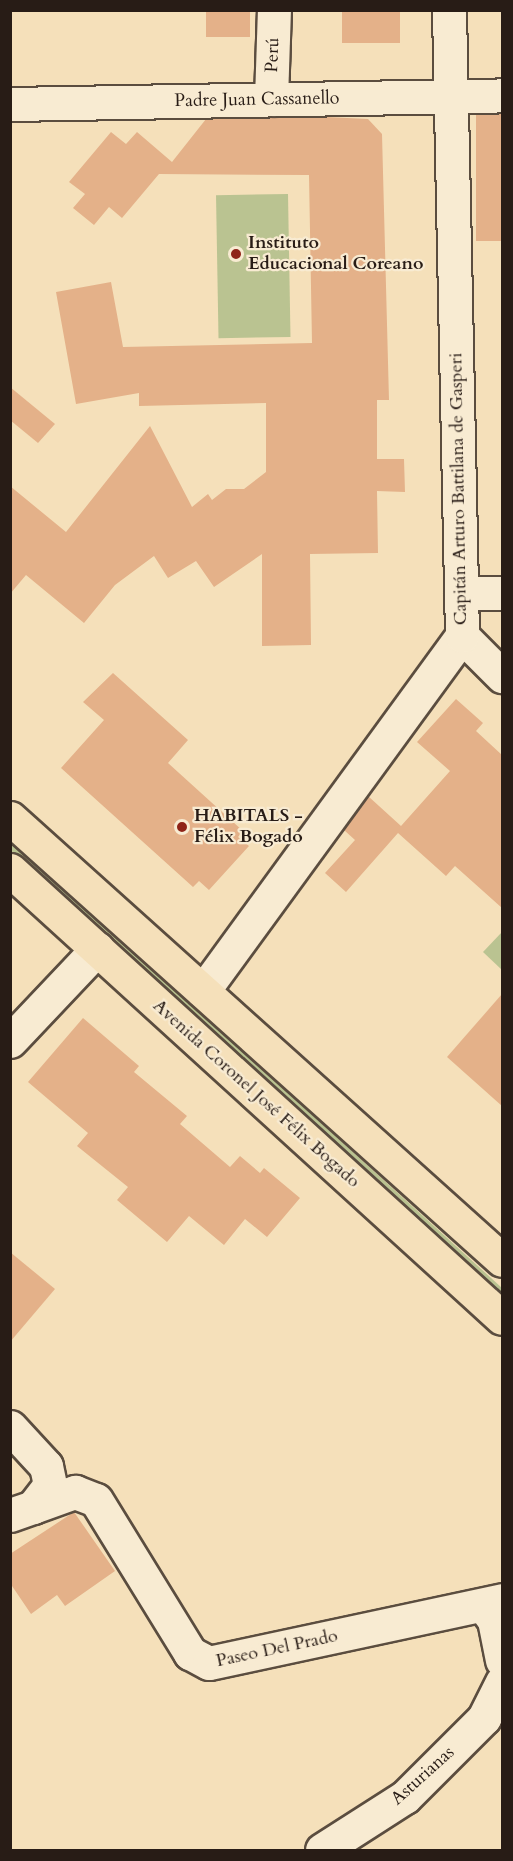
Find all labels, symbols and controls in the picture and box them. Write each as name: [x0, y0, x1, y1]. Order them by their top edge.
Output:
street label: Perú: [262, 37, 284, 73]
street label: Padre Juan Cassanello: [174, 88, 340, 112]
place label: Instituto Educacional Coreano: [248, 233, 424, 276]
marker: Instituto Educacional Coreano: [229, 247, 243, 261]
street label: Capitán Arturo Battilana de Gasperi: [446, 353, 472, 625]
place label: HABITALS - Félix Bogado: [194, 806, 303, 848]
marker: HABITALS - Félix Bogado: [175, 820, 189, 834]
street label: Avenida Coronel José Félix Bogado: [148, 995, 364, 1193]
street label: Paseo Del Prado: [214, 1626, 340, 1672]
street label: Asturianas: [387, 1742, 459, 1810]

